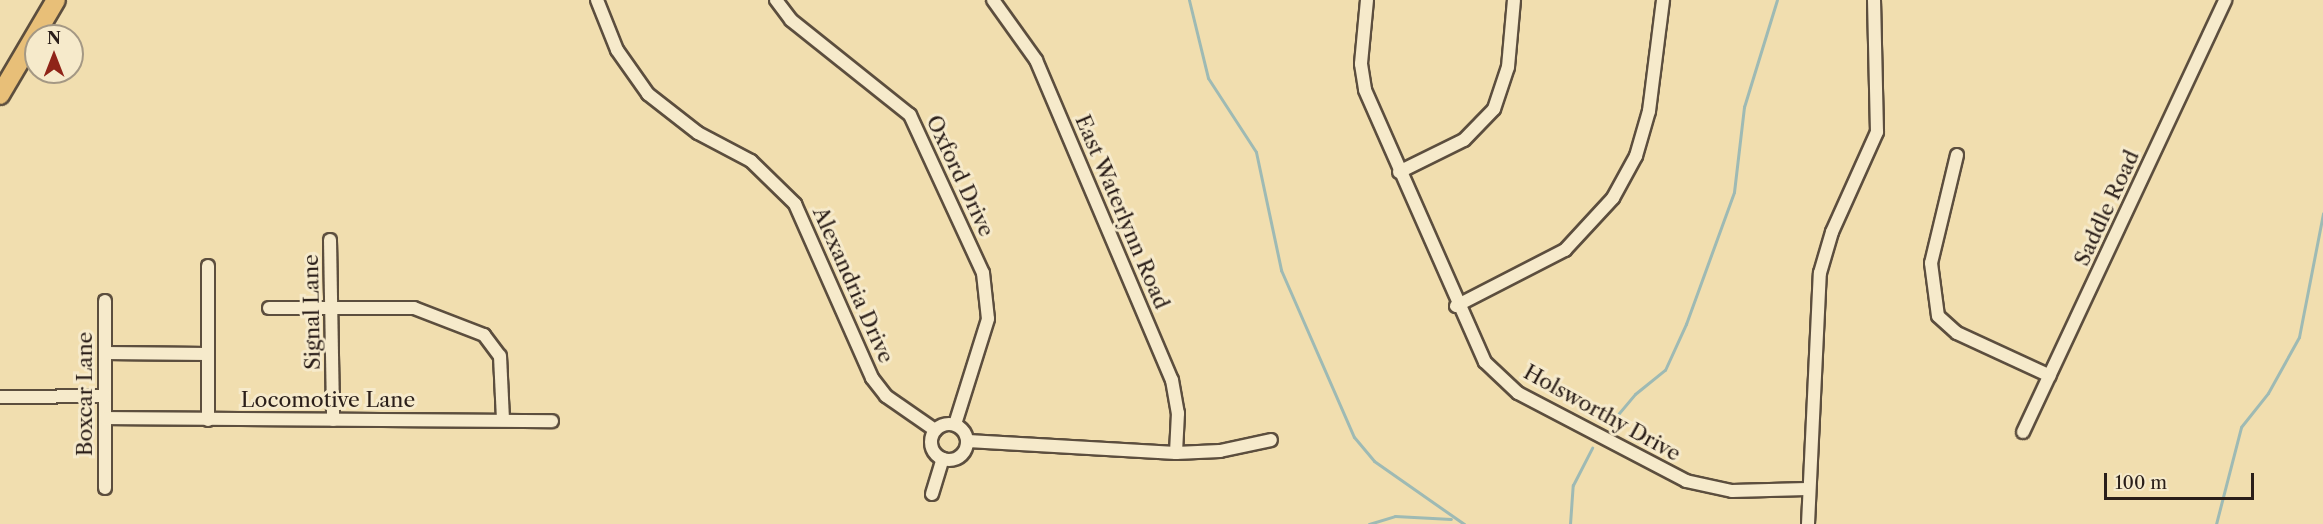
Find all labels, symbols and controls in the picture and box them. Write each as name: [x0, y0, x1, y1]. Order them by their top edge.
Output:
north arrow: [24, 24, 84, 84]
text: N: [47, 28, 61, 48]
street label: Oxford Drive: [921, 111, 999, 241]
street label: East Waterlynn Road: [1069, 111, 1175, 313]
street label: Saddle Road: [2069, 146, 2145, 270]
street label: Alexandria Drive: [807, 203, 899, 367]
street label: Signal Lane: [298, 254, 326, 370]
street label: Boxcar Lane: [72, 332, 98, 456]
street label: Holsworthy Drive: [1519, 359, 1685, 467]
street label: Locomotive Lane: [241, 387, 415, 413]
scale bar: [2107, 461, 2257, 499]
text: 100 m: [2115, 472, 2167, 494]

